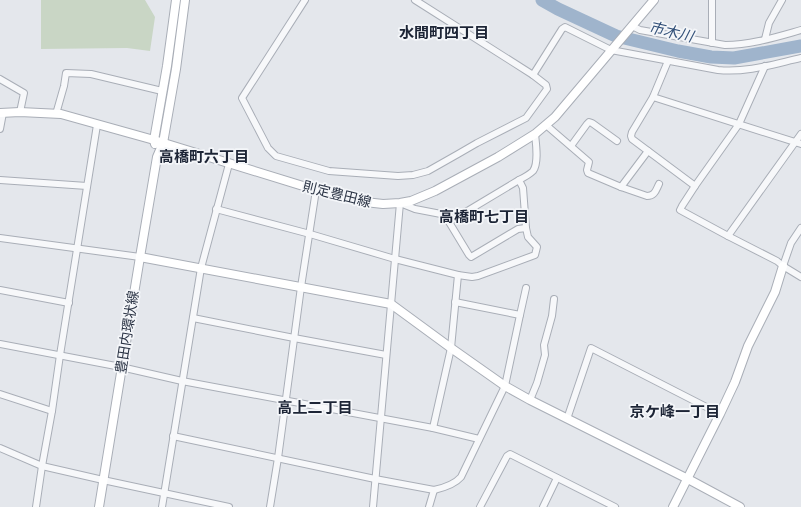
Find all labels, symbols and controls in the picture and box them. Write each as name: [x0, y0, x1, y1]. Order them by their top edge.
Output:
water label: 市木川: [647, 18, 697, 46]
district label: 水間町四丁目: [399, 24, 489, 42]
district label: 高橋町六丁目: [159, 148, 249, 166]
street label: 則定豊田線: [301, 178, 373, 210]
district label: 高橋町七丁目: [439, 208, 529, 226]
street label: 豊田内環状線: [113, 289, 141, 375]
district label: 高上二丁目: [277, 399, 353, 417]
district label: 京ケ峰一丁目: [630, 403, 720, 421]

